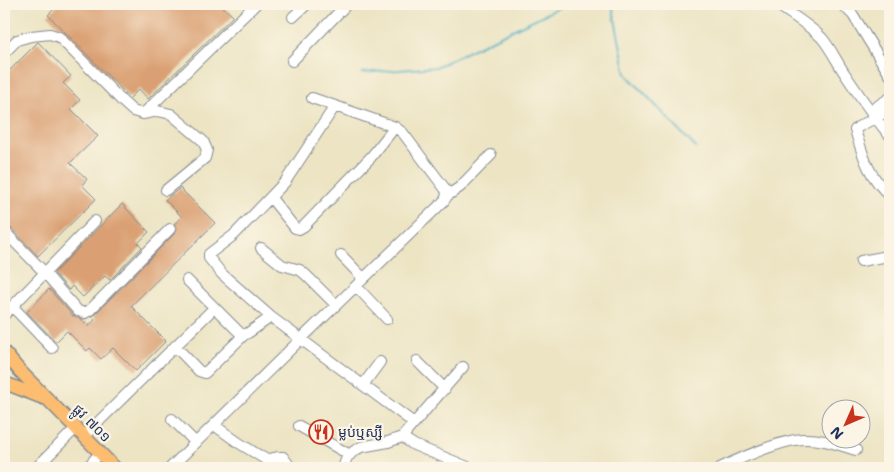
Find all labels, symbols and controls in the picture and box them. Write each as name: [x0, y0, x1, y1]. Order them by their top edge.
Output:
street label: ផ្លូវ ៧០១: [67, 400, 115, 448]
north arrow: [822, 400, 872, 450]
restaurant icon: ម្លប់ឬស្សី: [308, 419, 334, 445]
place label: ម្លប់ឬស្សី: [338, 423, 383, 441]
text: N: [827, 423, 847, 443]

